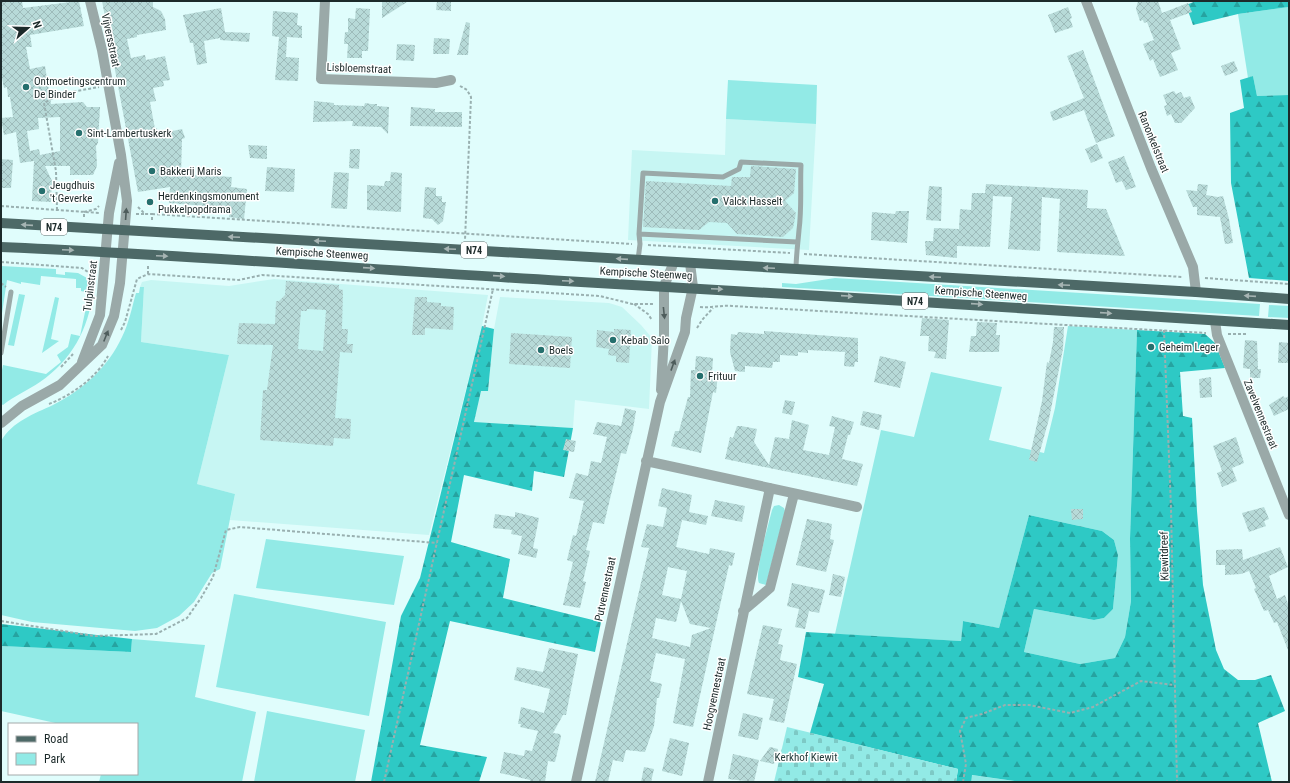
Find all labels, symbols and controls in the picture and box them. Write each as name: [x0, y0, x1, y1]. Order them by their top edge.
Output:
north arrow: [8, 8, 48, 48]
street label: Vijversstraat: [98, 12, 123, 68]
text: N: [30, 19, 44, 30]
street label: Lisbloemstraat: [326, 61, 392, 76]
place label: Ontmoetingscentrum De Binder: [34, 75, 125, 101]
marker: Ontmoetingscentrum De Binder: [21, 82, 31, 92]
street label: Ranonkelstraat: [1135, 110, 1172, 175]
place label: Sint-Lambertuskerk: [87, 127, 171, 140]
marker: Sint-Lambertuskerk: [74, 128, 84, 138]
place label: Bakkerij Maris: [160, 165, 222, 178]
marker: Bakkerij Maris: [147, 166, 157, 176]
place label: Jeugdhuis 't Geverke: [50, 179, 95, 205]
marker: Jeugdhuis 't Geverke: [37, 186, 47, 196]
place label: Herdenkingsmonument Pukkelpopdrama: [158, 190, 259, 216]
place label: Valck Hasselt: [723, 195, 782, 208]
marker: Valck Hasselt: [710, 196, 720, 206]
marker: Herdenkingsmonument Pukkelpopdrama: [145, 197, 155, 207]
one-way arrow: [123, 208, 130, 220]
road number: N74: [41, 219, 67, 235]
one-way arrow: [21, 222, 33, 229]
one-way arrow: [228, 234, 240, 241]
one-way arrow: [314, 237, 326, 244]
road number: N74: [461, 242, 487, 258]
street label: Kempische Steenweg: [275, 245, 369, 262]
one-way arrow: [444, 245, 456, 252]
one-way arrow: [62, 246, 74, 253]
one-way arrow: [156, 252, 168, 259]
one-way arrow: [616, 256, 628, 263]
street label: Tulpinstraat: [81, 260, 100, 312]
one-way arrow: [363, 264, 375, 271]
street label: Kempische Steenweg: [599, 265, 693, 282]
one-way arrow: [762, 265, 775, 271]
one-way arrow: [493, 273, 505, 280]
one-way arrow: [929, 274, 941, 281]
one-way arrow: [562, 278, 575, 284]
one-way arrow: [1058, 281, 1071, 288]
street label: Kempische Steenweg: [934, 284, 1028, 303]
one-way arrow: [711, 285, 723, 292]
one-way arrow: [841, 293, 853, 300]
road number: N74: [902, 293, 928, 309]
one-way arrow: [1244, 293, 1256, 300]
one-way arrow: [971, 301, 983, 308]
one-way arrow: [661, 307, 667, 319]
one-way arrow: [1100, 310, 1112, 317]
one-way arrow: [103, 330, 109, 342]
place label: Kebab Salo: [621, 334, 670, 347]
marker: Kebab Salo: [608, 335, 618, 345]
place label: Geheim Leger: [1159, 341, 1219, 354]
marker: Geheim Leger: [1146, 342, 1156, 352]
place label: Boels: [549, 344, 573, 357]
marker: Boels: [536, 345, 546, 355]
one-way arrow: [670, 359, 676, 371]
place label: Frituur: [708, 370, 737, 383]
marker: Frituur: [695, 371, 705, 381]
street label: Zavelvennestraat: [1241, 377, 1280, 451]
street label: Kiewitdreef: [1158, 531, 1171, 581]
street label: Putvennestraat: [592, 556, 619, 622]
street label: Hoogvennestraat: [700, 657, 729, 732]
legend: [8, 723, 138, 775]
text: Road: [44, 732, 68, 746]
park label: Kerkhof Kiewit: [775, 751, 837, 764]
text: Park: [44, 752, 66, 766]

